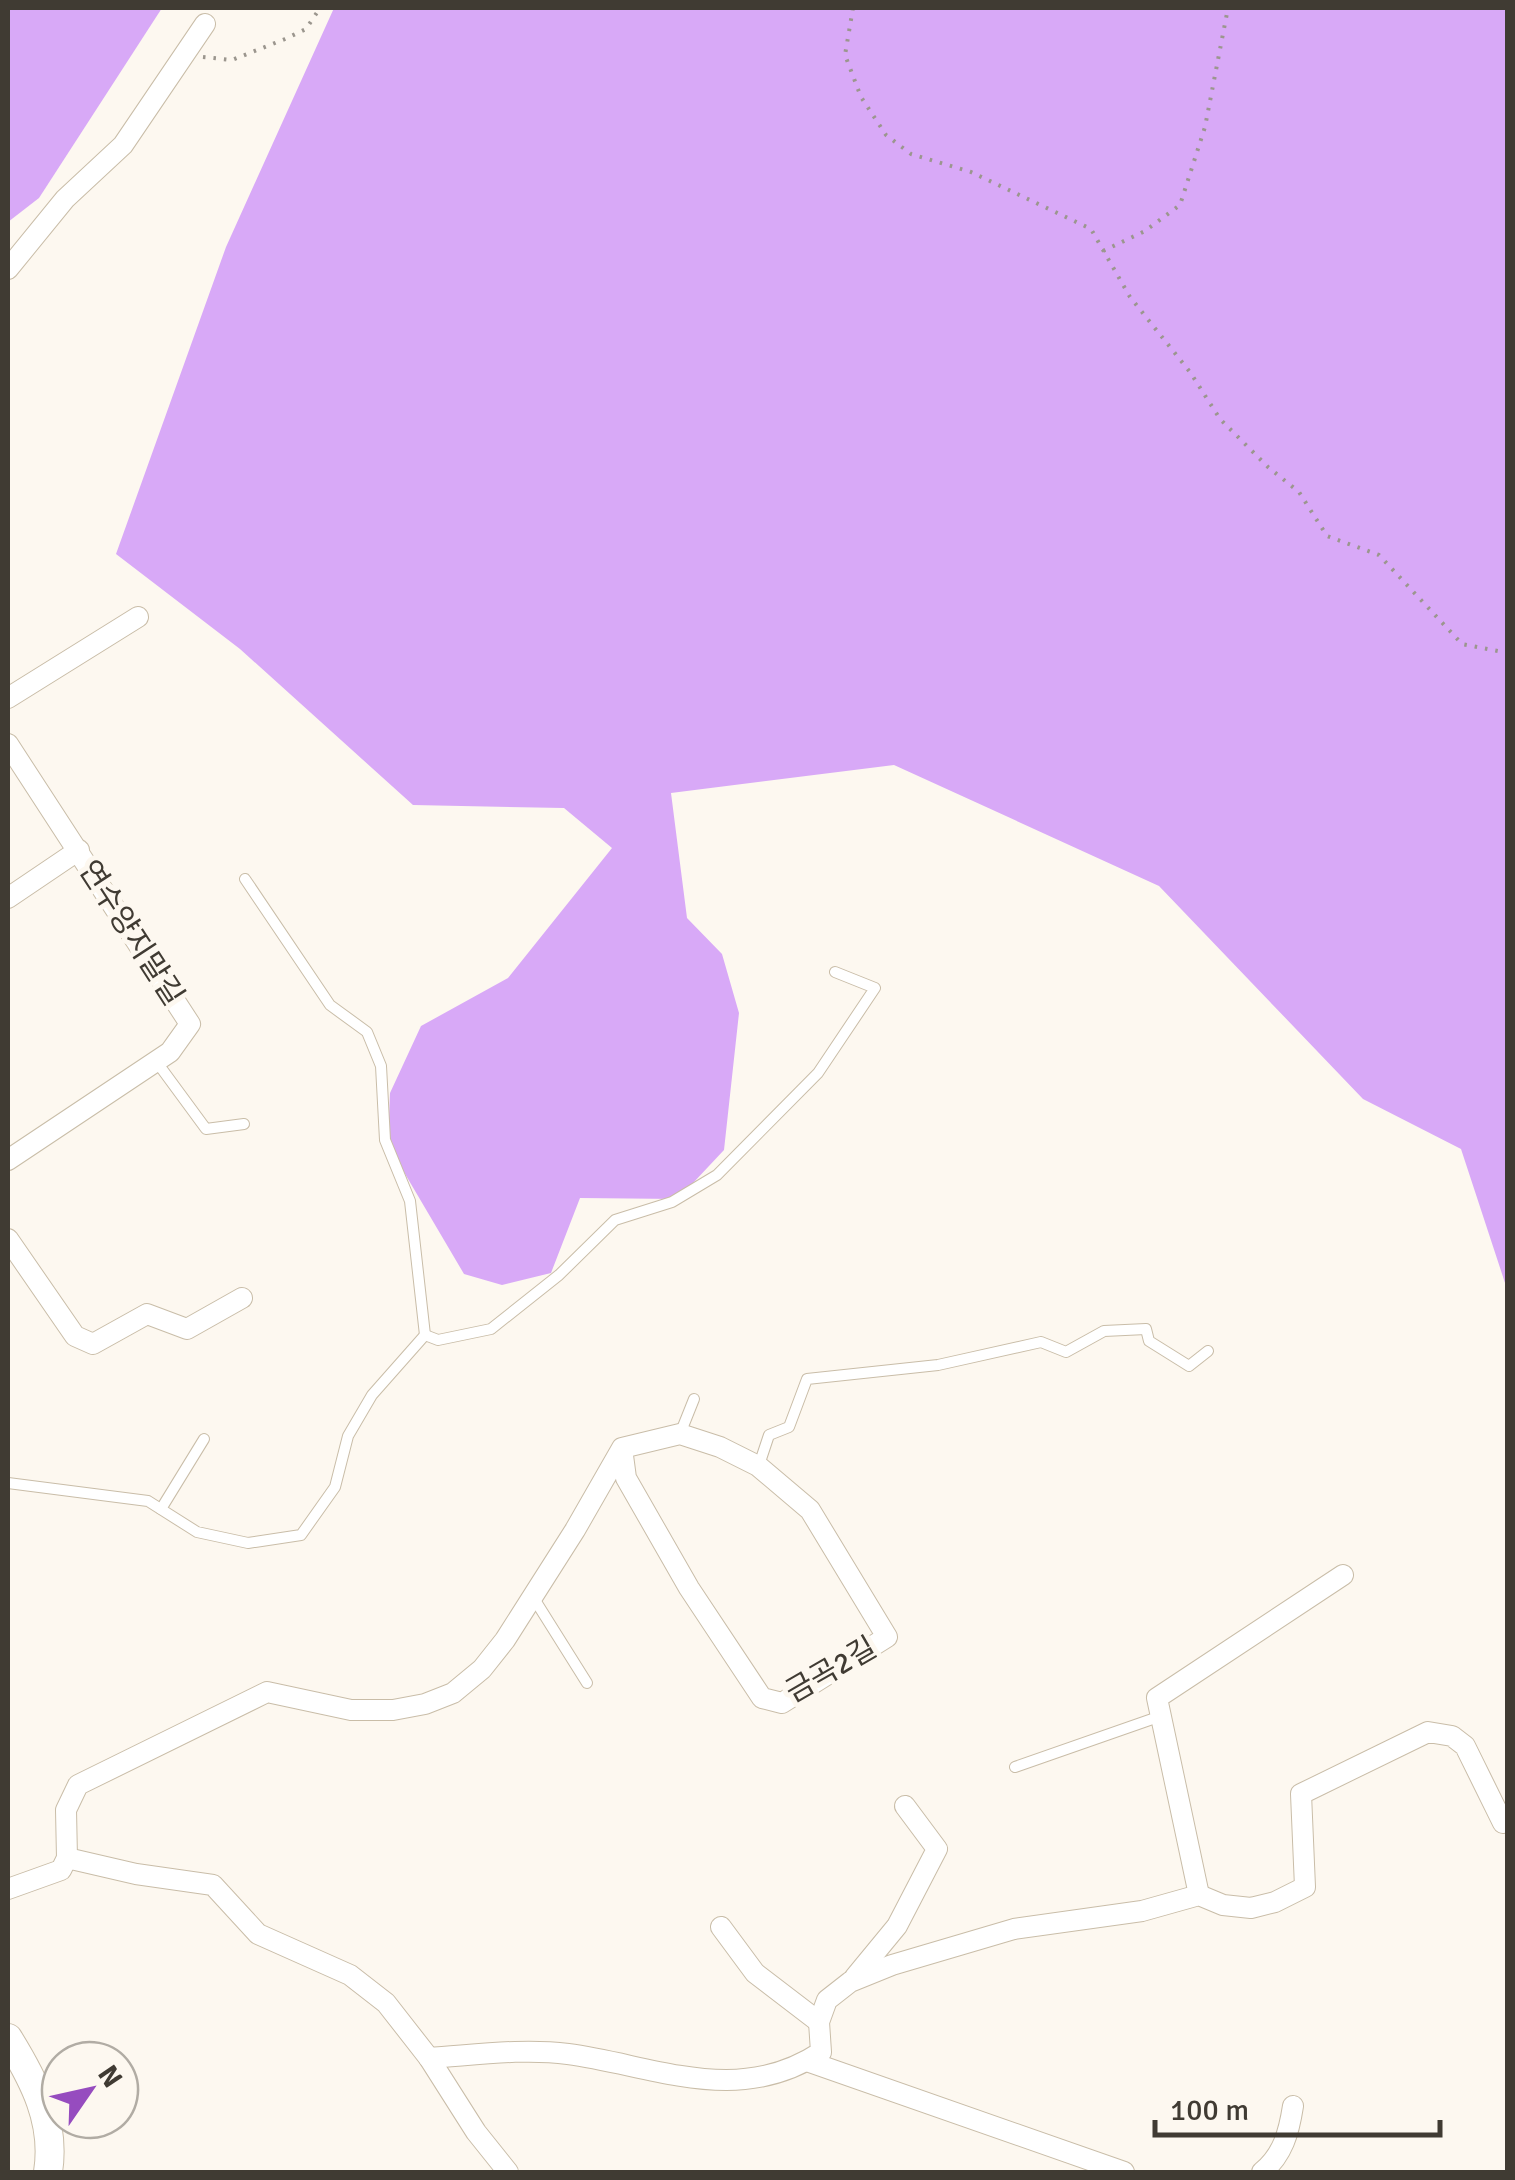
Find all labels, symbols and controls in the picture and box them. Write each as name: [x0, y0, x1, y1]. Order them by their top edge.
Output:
street label: 연수양지말길: [70, 853, 192, 1013]
street label: 금곡2길: [779, 1629, 883, 1711]
north arrow: [40, 2040, 140, 2140]
text: N: [90, 2059, 129, 2094]
scale bar: [1155, 2075, 1440, 2137]
text: 100 m: [1170, 2092, 1249, 2129]

